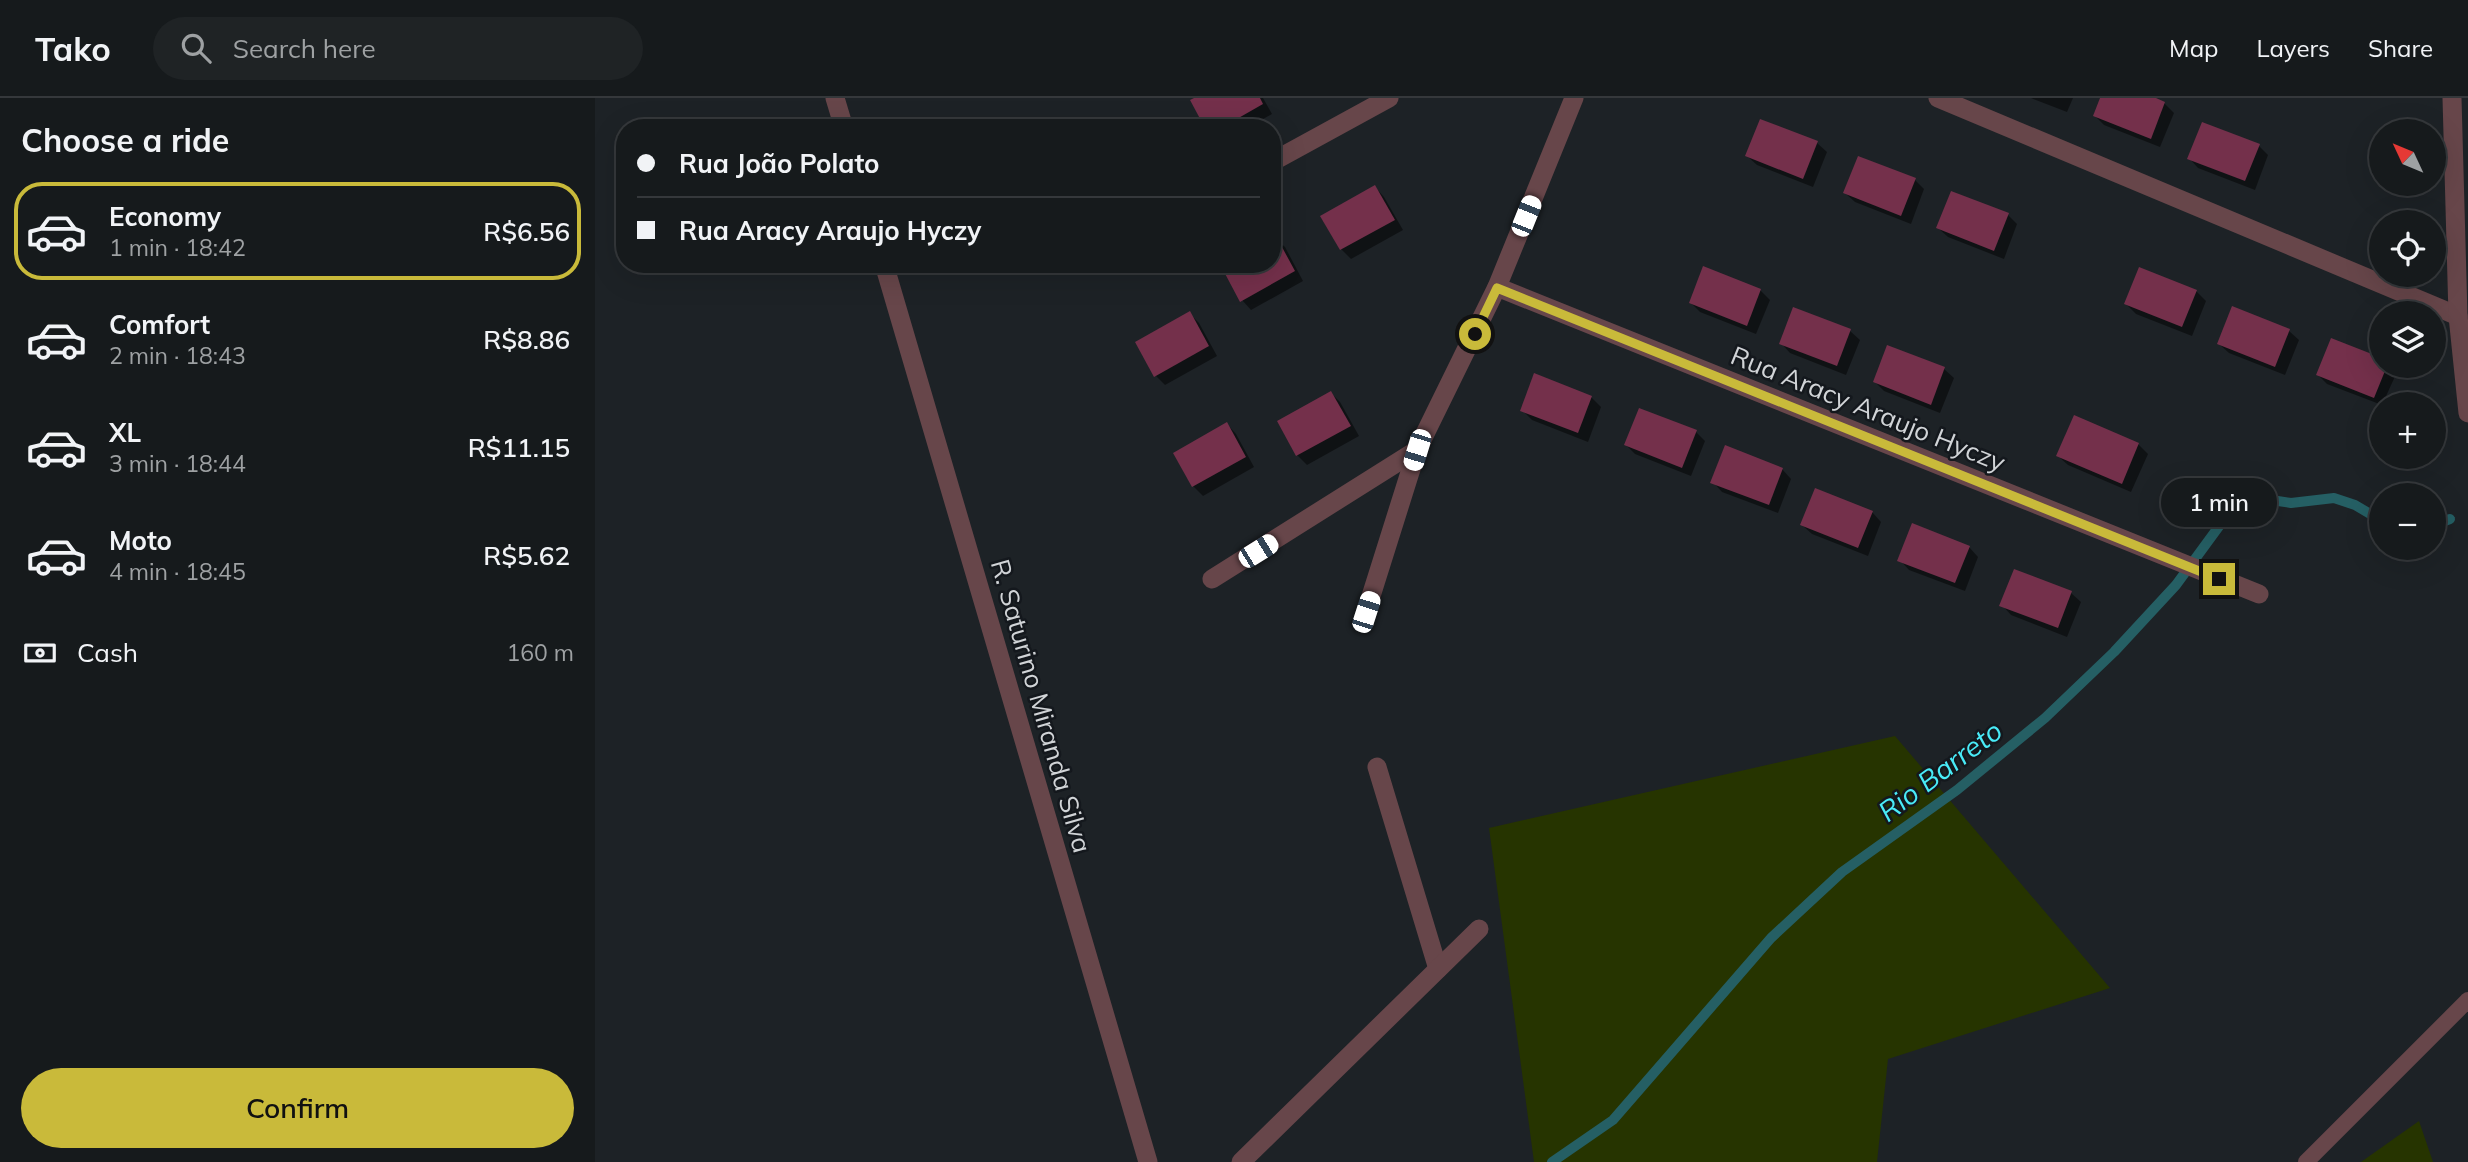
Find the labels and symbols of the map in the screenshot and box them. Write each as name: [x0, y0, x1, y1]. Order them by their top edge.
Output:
north arrow: [2369, 119, 2447, 196]
car: [1509, 193, 1544, 239]
route start: [1459, 318, 1491, 350]
street label: Rua Aracy Araujo Hyczy: [1726, 338, 2011, 479]
car: [1401, 427, 1434, 473]
callout: 1 min: [2161, 477, 2277, 526]
car: [1235, 531, 1282, 571]
street label: R. Saturino Miranda Silva: [984, 555, 1099, 856]
route end: [2203, 563, 2235, 595]
car: [1350, 589, 1383, 635]
water label: Rio Barreto: [1871, 713, 2009, 829]

